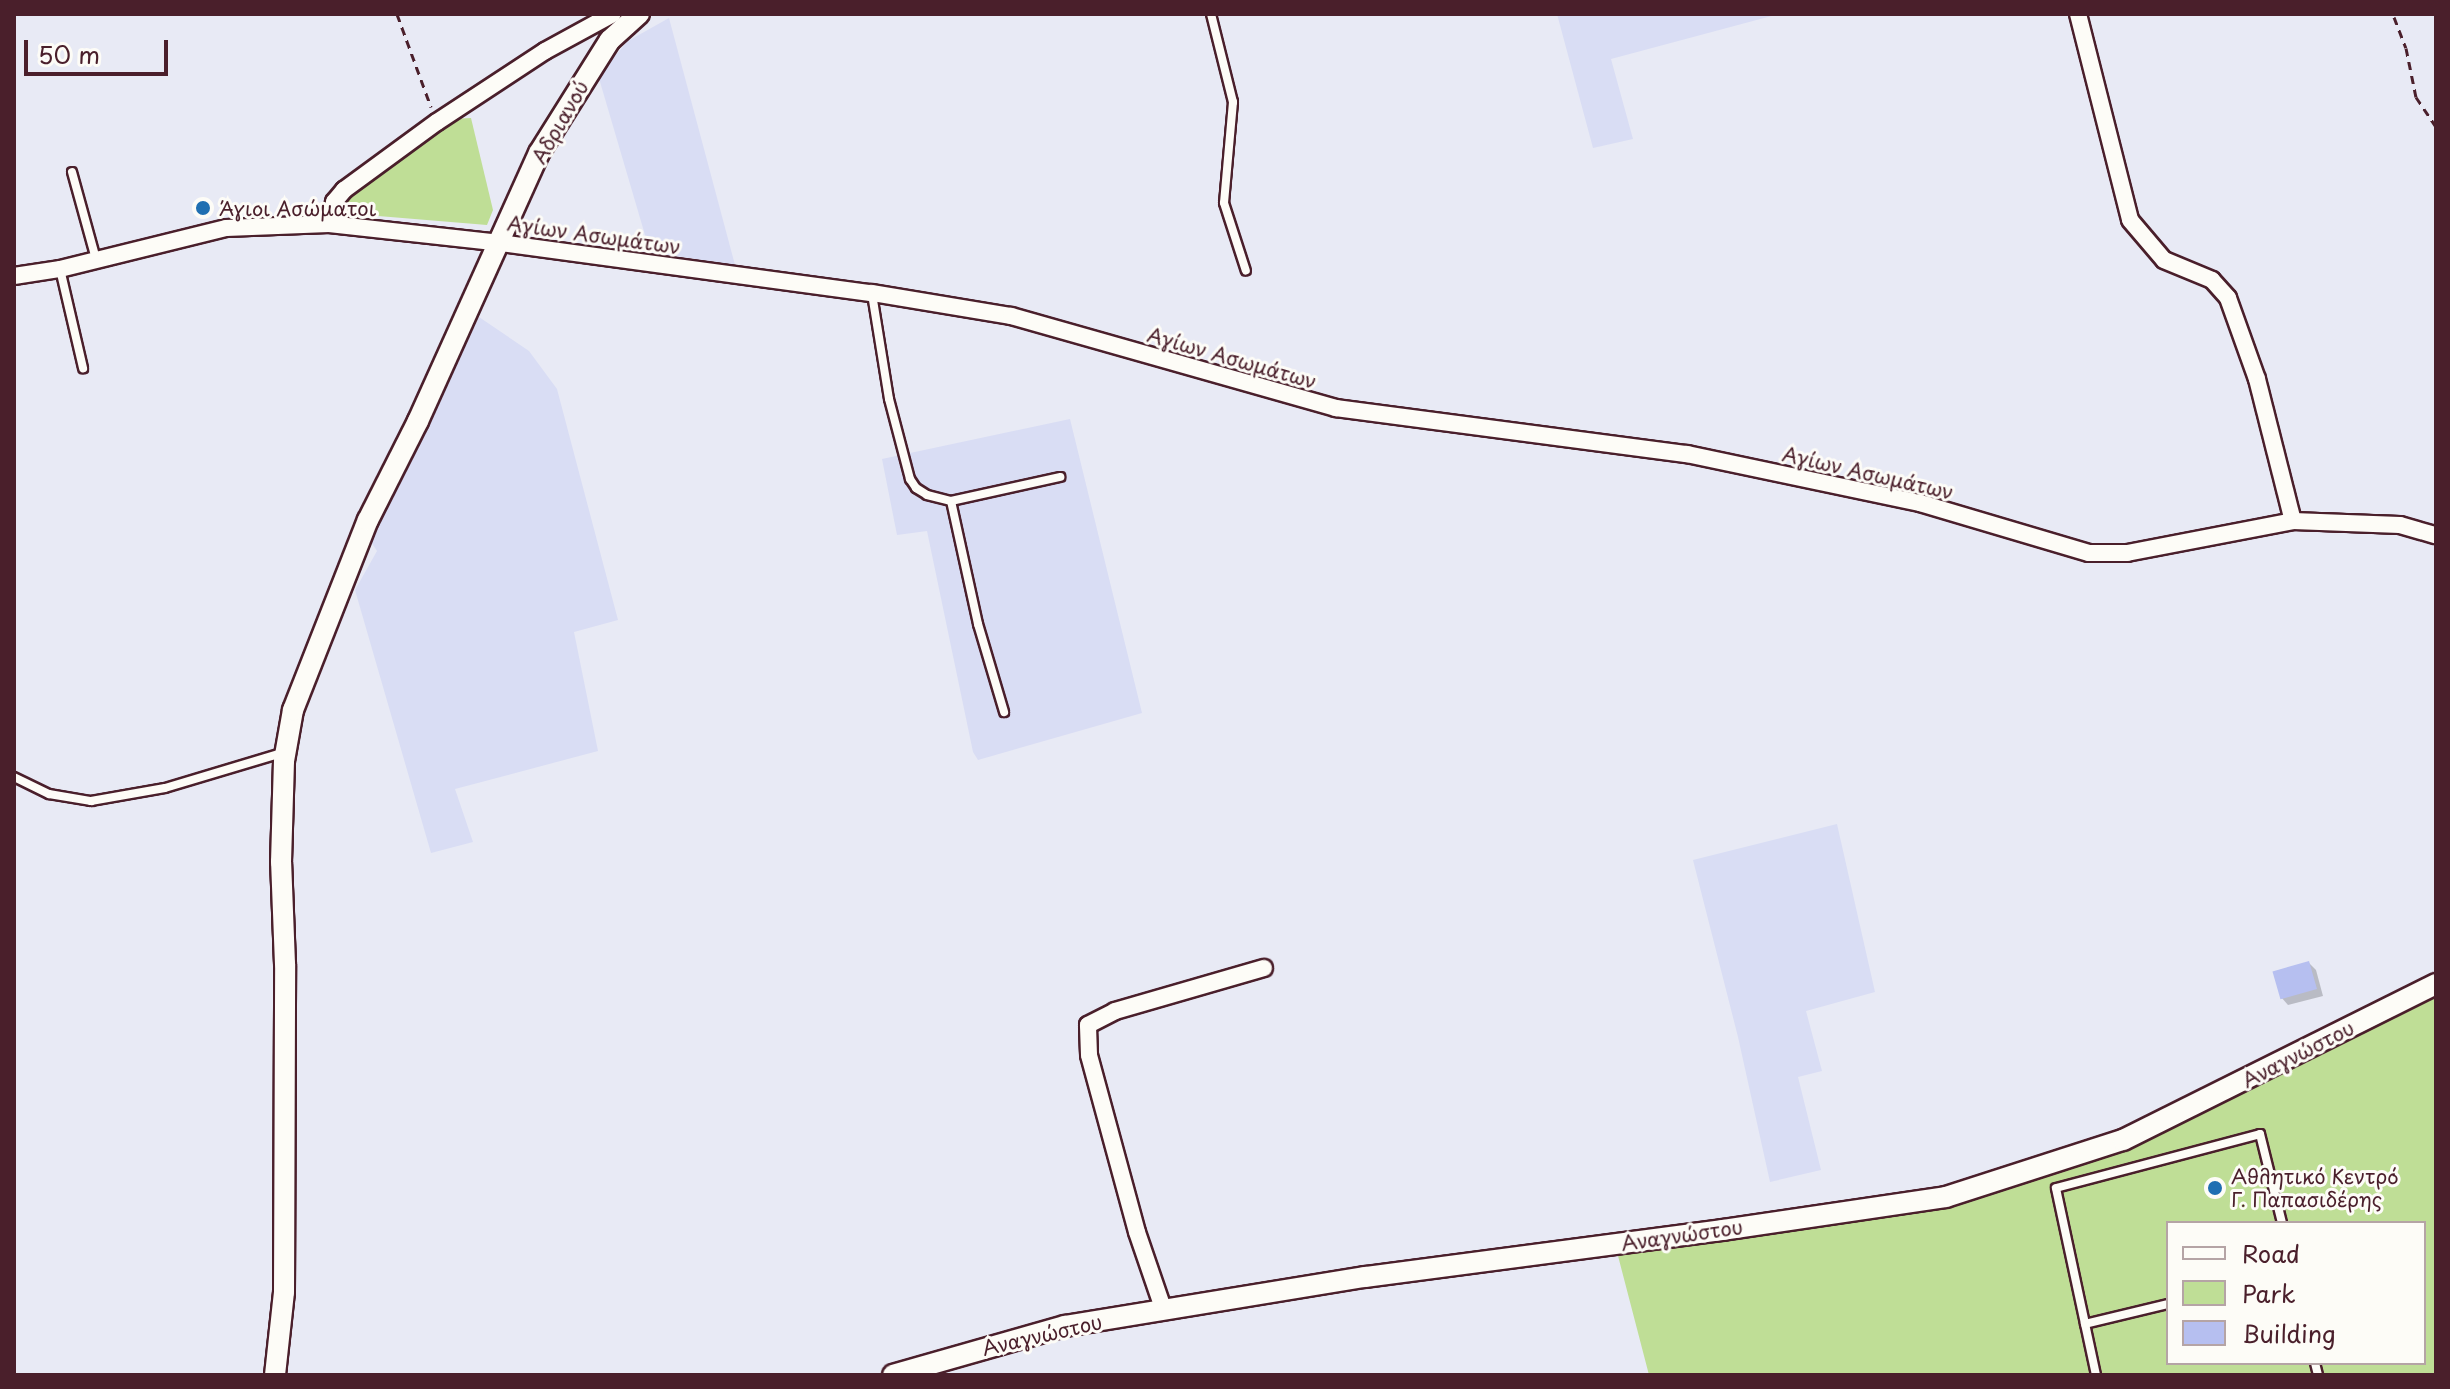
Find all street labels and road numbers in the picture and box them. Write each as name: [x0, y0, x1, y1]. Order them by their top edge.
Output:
street label: Αδριανού: [527, 76, 593, 168]
street label: Αγίων Ασωμάτων: [506, 211, 682, 259]
street label: Αγίων Ασωμάτων: [1145, 322, 1319, 394]
street label: Αγίων Ασωμάτων: [1780, 442, 1956, 504]
street label: Αναγνώστου: [2238, 1015, 2358, 1093]
street label: Αναγνώστου: [1620, 1215, 1744, 1255]
street label: Αναγνώστου: [980, 1310, 1104, 1360]

